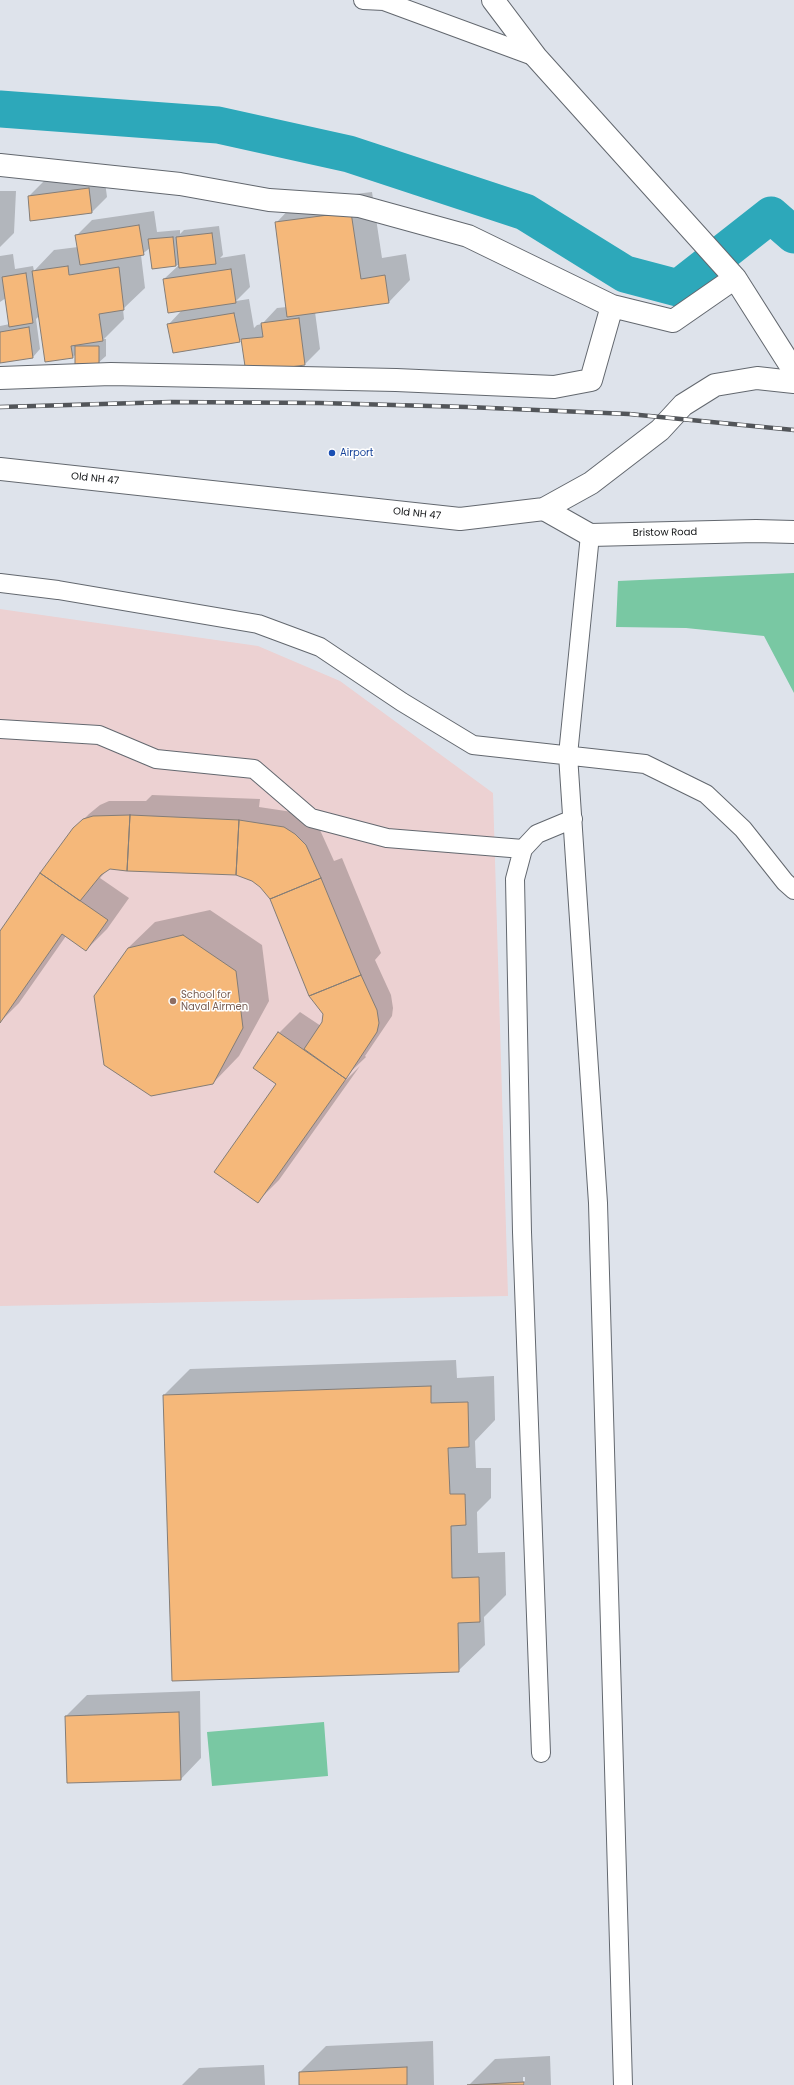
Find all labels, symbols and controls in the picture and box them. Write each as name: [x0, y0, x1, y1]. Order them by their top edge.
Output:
place label: Airport: [340, 447, 373, 459]
marker: Airport: [327, 448, 337, 458]
street label: Old NH 47: [70, 471, 120, 487]
street label: Old NH 47: [392, 506, 442, 522]
street label: Bristow Road: [633, 526, 697, 540]
place label: School for Naval Airmen: [181, 989, 248, 1012]
marker: School for Naval Airmen: [168, 996, 178, 1006]

